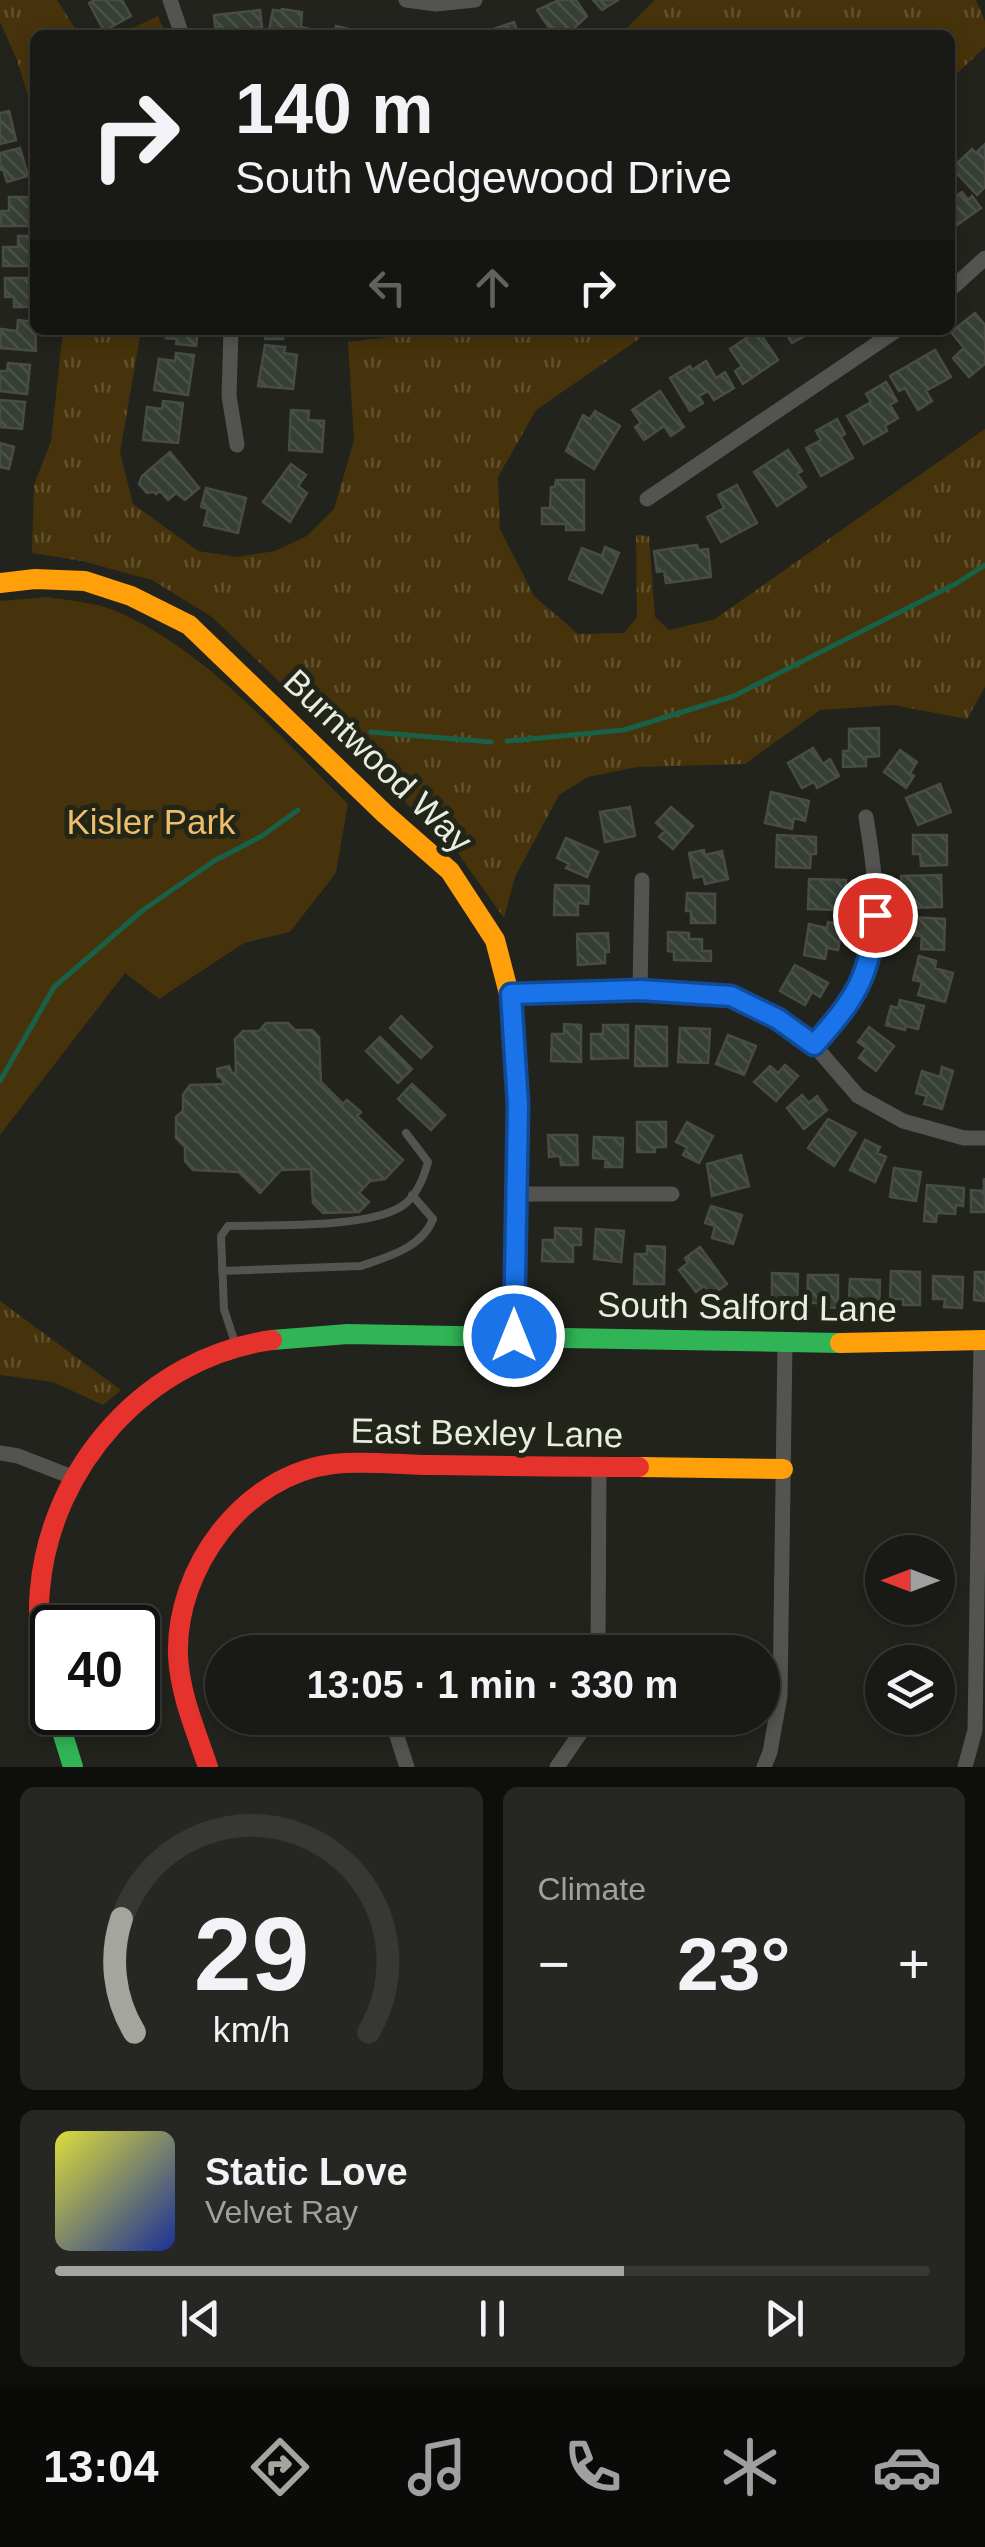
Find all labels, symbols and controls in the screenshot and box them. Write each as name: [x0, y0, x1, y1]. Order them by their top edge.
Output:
icon: right: [70, 70, 200, 200]
text: 140 m: [235, 70, 433, 148]
text: South Wedgewood Drive: [235, 152, 732, 203]
icon: left: [360, 260, 415, 315]
icon: ahead: [465, 260, 520, 315]
icon: right: [570, 260, 625, 315]
street label: Burntwood Way: [276, 661, 481, 860]
park label: Kisler Park: [66, 802, 236, 841]
pin: [833, 873, 918, 958]
icon: arrive: [848, 888, 903, 943]
position arrow: [462, 1284, 566, 1388]
street label: South Salford Lane: [597, 1284, 897, 1329]
street label: East Bexley Lane: [350, 1411, 624, 1454]
north arrow: [865, 1535, 955, 1625]
map controls: [865, 1535, 955, 1735]
speed limit sign: 40: [30, 1605, 160, 1735]
button: layers: [865, 1645, 955, 1735]
text: 13:05 · 1 min · 330 m: [307, 1664, 678, 1706]
text: Climate: [538, 1871, 646, 1907]
text: 29: [193, 1896, 309, 2012]
text: 23°: [677, 1922, 790, 2006]
text: −: [538, 1933, 570, 1995]
text: +: [898, 1933, 930, 1995]
text: km/h: [213, 2010, 290, 2050]
text: Static Love: [205, 2151, 408, 2193]
text: Velvet Ray: [205, 2194, 358, 2230]
icon: previous: [173, 2291, 228, 2346]
icon: pause: [465, 2291, 520, 2346]
icon: next: [757, 2291, 812, 2346]
icon: directions: [245, 2432, 315, 2502]
icon: music: [402, 2432, 472, 2502]
icon: phone: [558, 2432, 628, 2502]
icon: climate: [715, 2432, 785, 2502]
icon: car: [872, 2432, 942, 2502]
text: 13:04: [43, 2441, 158, 2492]

